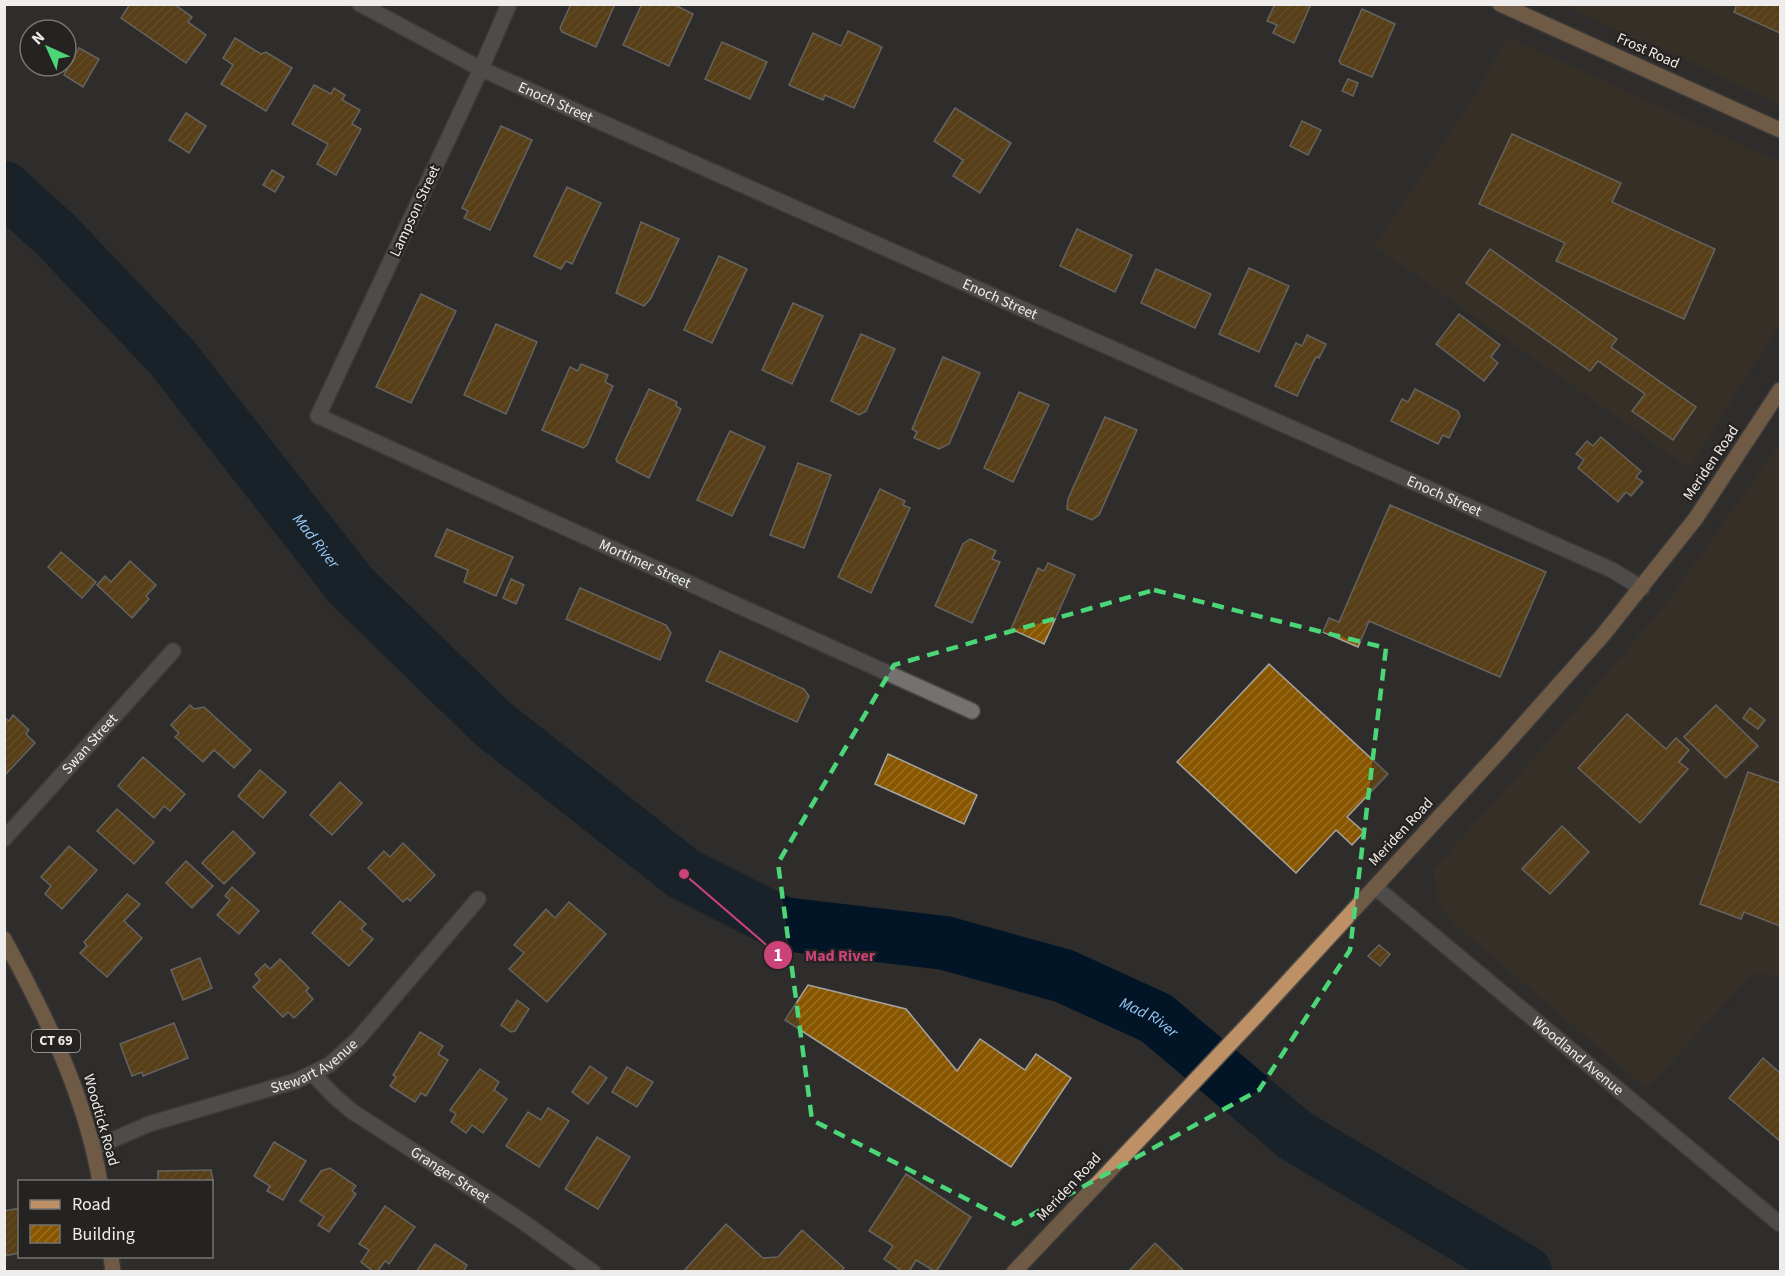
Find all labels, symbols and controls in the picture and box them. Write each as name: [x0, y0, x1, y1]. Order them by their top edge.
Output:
north arrow: [18, 18, 78, 78]
text: N: [27, 27, 50, 50]
street label: Frost Road: [1613, 28, 1683, 74]
street label: Enoch Street: [515, 76, 596, 128]
street label: Lampson Street: [385, 162, 445, 260]
street label: Enoch Street: [959, 273, 1041, 325]
street label: Meriden Road: [1678, 421, 1744, 505]
street label: Enoch Street: [1404, 470, 1485, 522]
water label: Mad River: [287, 509, 345, 574]
street label: Mortimer Street: [596, 534, 694, 593]
street label: Swan Street: [57, 709, 122, 779]
street label: Meriden Road: [1364, 793, 1438, 871]
callout: Mad River: [763, 938, 887, 972]
text: 1: [773, 943, 783, 968]
text: Mad River: [805, 945, 876, 967]
water label: Mad River: [1116, 992, 1184, 1044]
street label: Woodland Avenue: [1528, 1011, 1628, 1100]
road number: CT 69: [32, 1030, 80, 1052]
street label: Stewart Avenue: [268, 1034, 362, 1098]
street label: Woodtick Road: [78, 1072, 124, 1168]
street label: Granger Street: [407, 1141, 494, 1208]
street label: Meriden Road: [1032, 1148, 1106, 1226]
legend: [18, 1180, 213, 1258]
text: Road: [72, 1192, 111, 1217]
text: Building: [72, 1222, 135, 1247]

